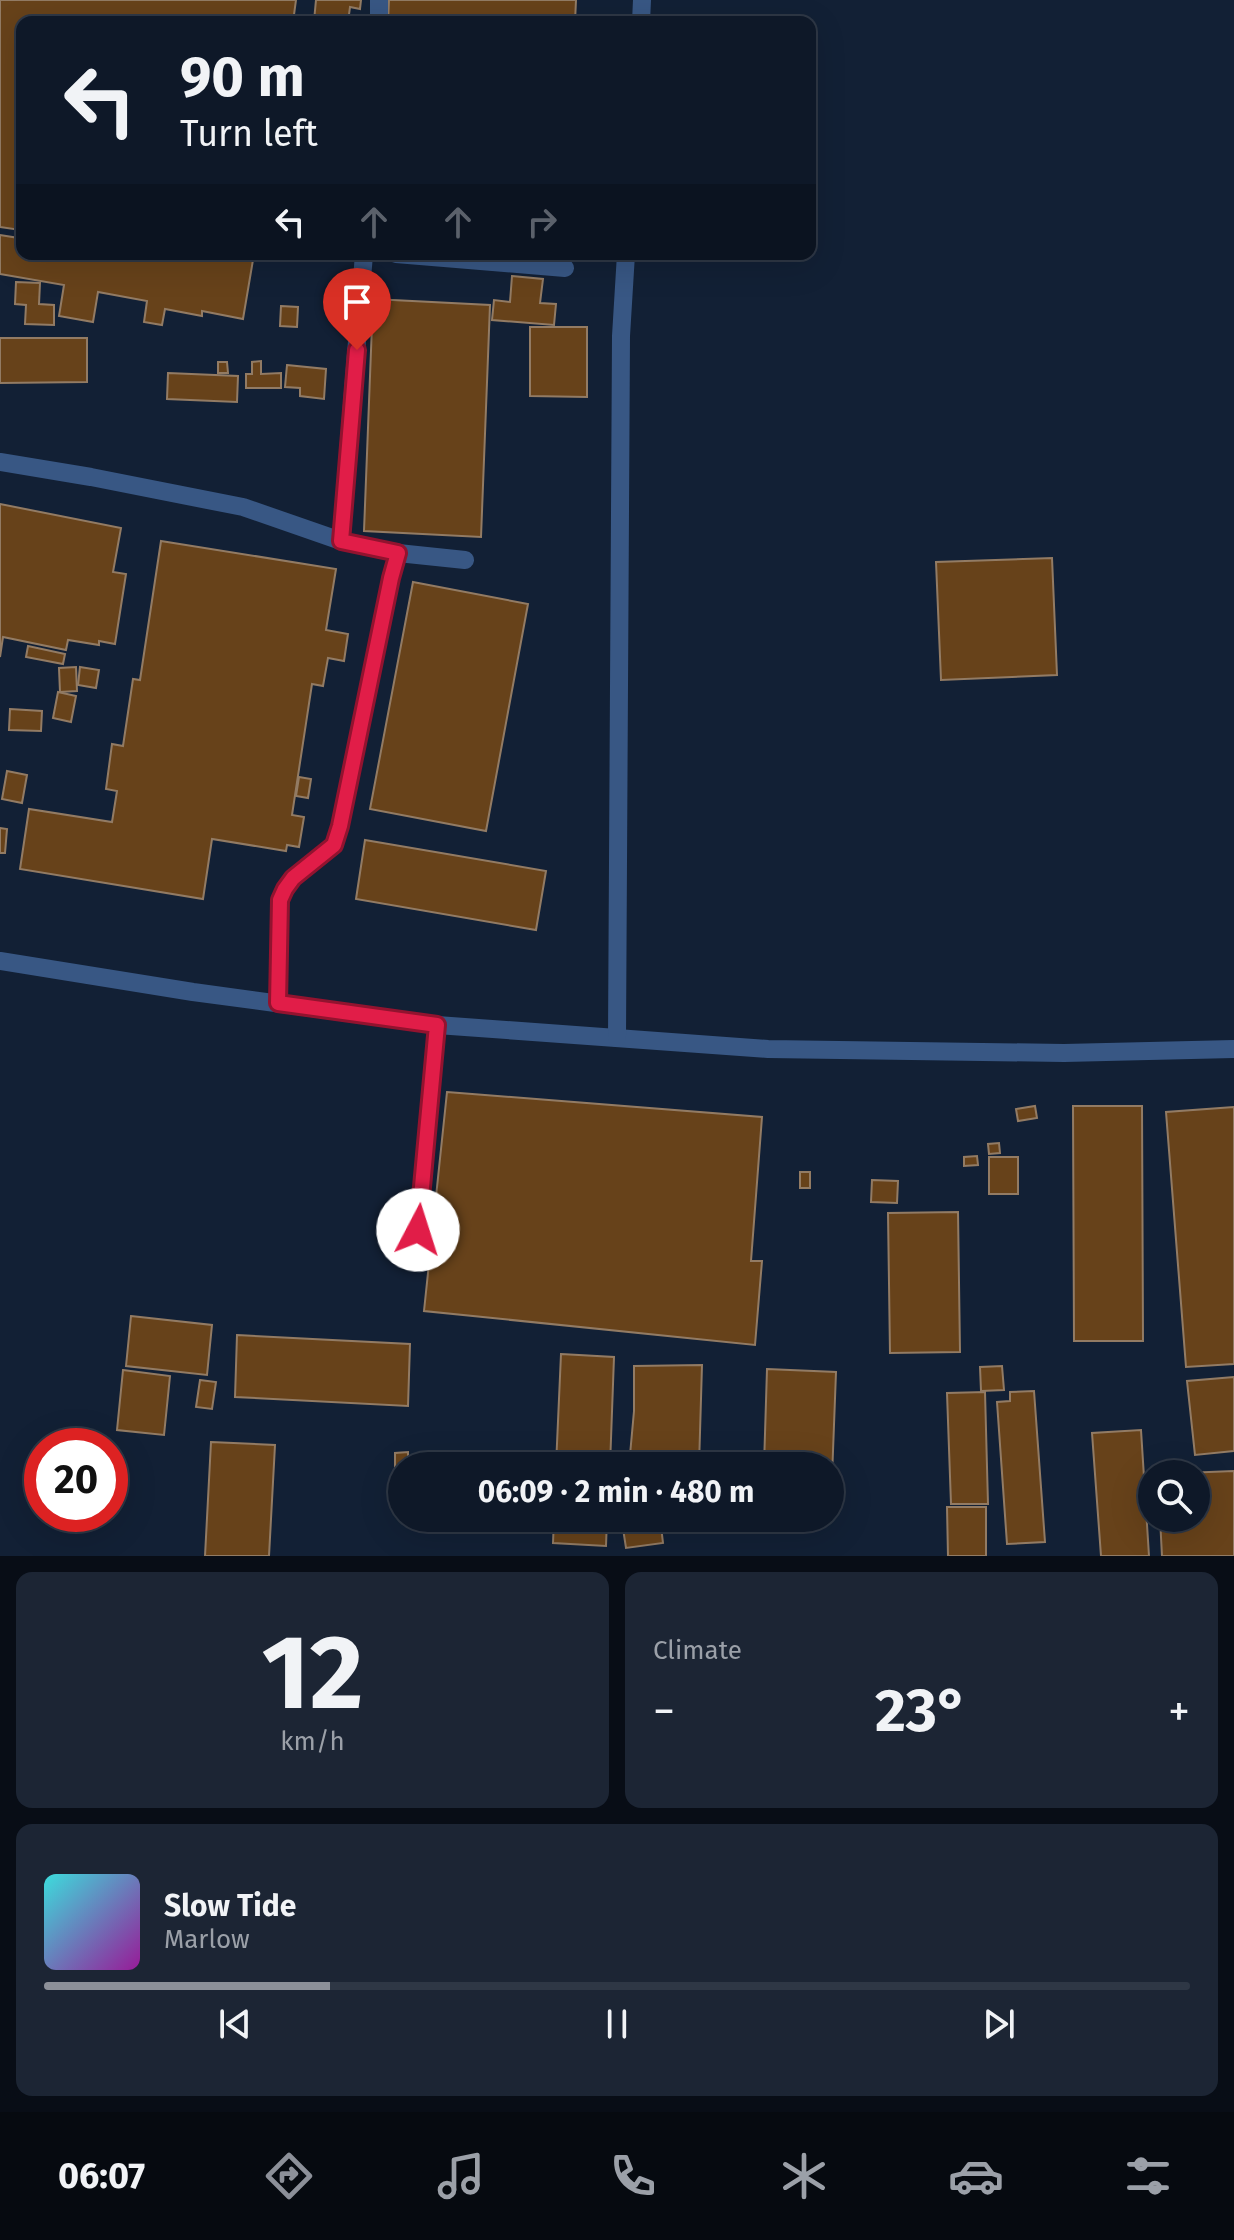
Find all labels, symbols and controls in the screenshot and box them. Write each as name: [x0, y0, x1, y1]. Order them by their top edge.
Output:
text: 90 m: [180, 44, 305, 111]
icon: left: [48, 48, 152, 152]
text: Turn left: [180, 112, 318, 156]
icon: left: [268, 200, 312, 244]
icon: ahead: [352, 200, 396, 244]
icon: ahead: [436, 200, 480, 244]
icon: right: [520, 200, 564, 244]
pin: [323, 268, 391, 350]
icon: arrive: [335, 280, 379, 324]
position arrow: [376, 1188, 460, 1272]
speed limit sign: 20: [24, 1428, 128, 1532]
map controls: [1138, 1460, 1210, 1532]
button: search: [1138, 1460, 1210, 1532]
text: 06:09 · 2 min · 480 m: [478, 1474, 754, 1510]
text: 12: [261, 1611, 364, 1736]
text: Climate: [653, 1635, 742, 1666]
text: 23°: [875, 1675, 968, 1747]
text: −: [653, 1685, 675, 1738]
text: +: [1168, 1685, 1190, 1738]
text: km/h: [280, 1726, 345, 1757]
text: Slow Tide: [164, 1888, 296, 1924]
text: Marlow: [164, 1924, 250, 1955]
icon: previous: [213, 2002, 257, 2046]
icon: pause: [595, 2002, 639, 2046]
icon: next: [977, 2002, 1021, 2046]
icon: directions: [261, 2148, 317, 2204]
icon: music: [433, 2148, 489, 2204]
icon: phone: [605, 2148, 661, 2204]
icon: climate: [776, 2148, 832, 2204]
icon: car: [948, 2148, 1004, 2204]
icon: filters: [1120, 2148, 1176, 2204]
text: 06:07: [58, 2154, 145, 2198]

